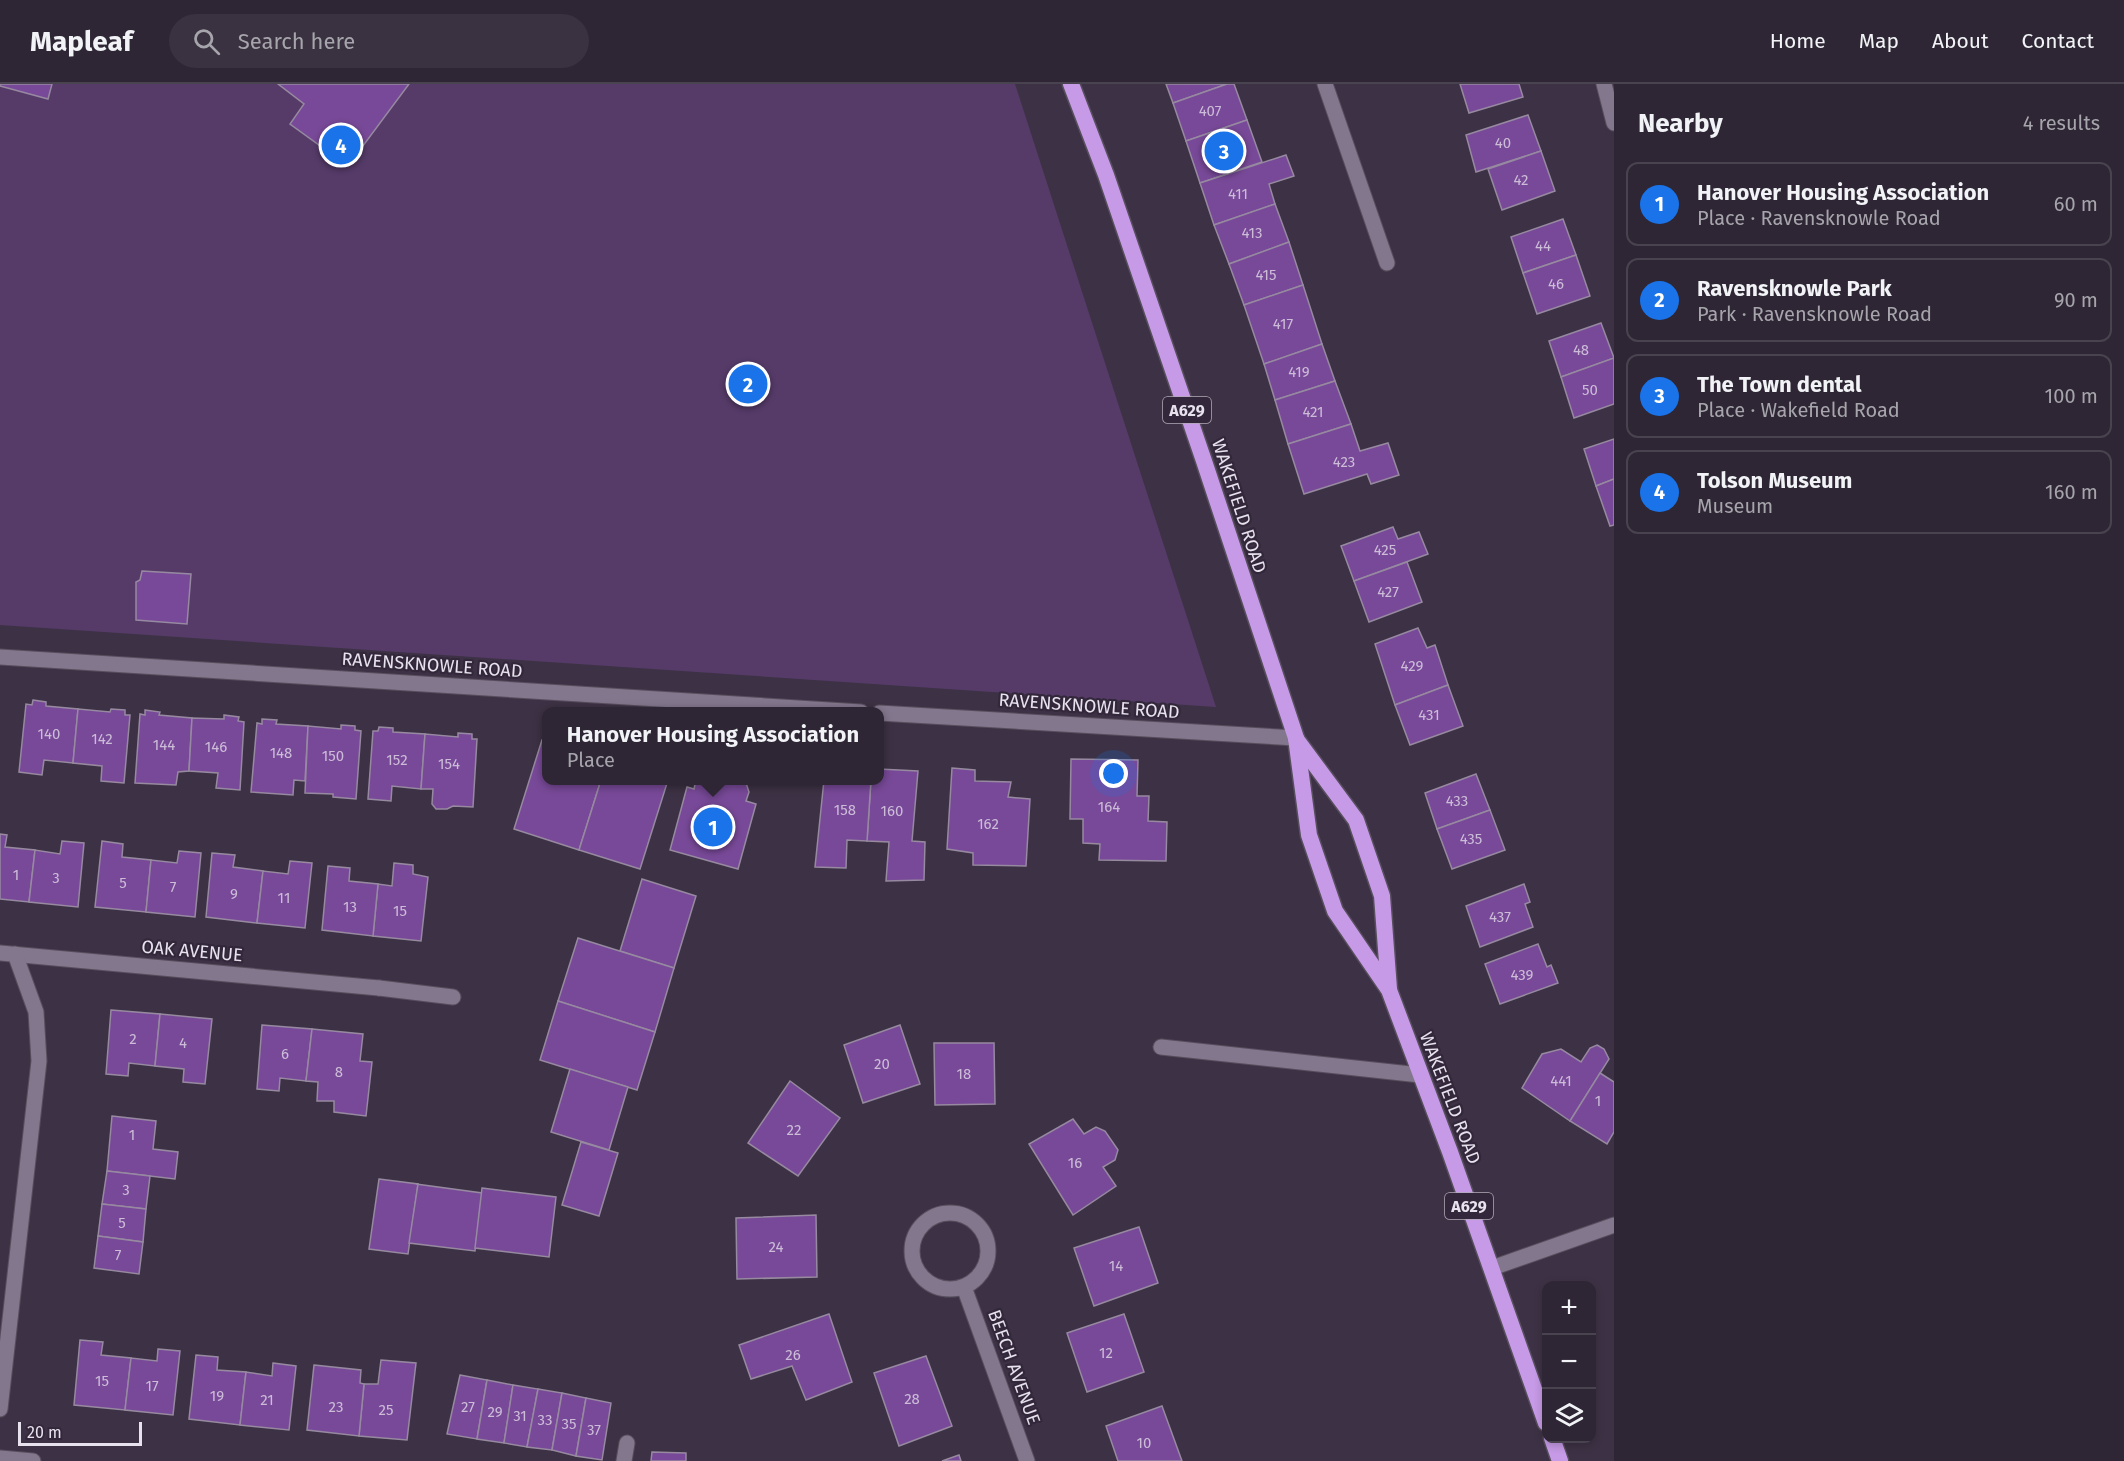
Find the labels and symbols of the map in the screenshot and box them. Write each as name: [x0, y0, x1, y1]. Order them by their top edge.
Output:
house number: 407: [1199, 102, 1222, 120]
pin: 4: [322, 122, 360, 168]
pin: 3: [1204, 128, 1244, 174]
house number: 40: [1495, 134, 1511, 152]
house number: 42: [1513, 171, 1529, 189]
house number: 411: [1228, 185, 1248, 203]
house number: 413: [1241, 224, 1263, 242]
house number: 44: [1535, 237, 1551, 255]
house number: 415: [1255, 266, 1277, 284]
house number: 46: [1548, 275, 1564, 293]
house number: 417: [1273, 315, 1293, 333]
house number: 48: [1573, 341, 1589, 359]
pin: 2: [728, 362, 768, 406]
house number: 419: [1288, 363, 1310, 381]
house number: 50: [1582, 381, 1598, 399]
road number: A629: [1163, 397, 1211, 423]
house number: 421: [1302, 403, 1324, 421]
street label: WAKEFIELD ROAD: [1207, 436, 1271, 576]
house number: 423: [1333, 453, 1355, 471]
house number: 425: [1374, 541, 1396, 559]
house number: 427: [1377, 583, 1399, 601]
street label: RAVENSKNOWLE ROAD: [341, 648, 523, 682]
house number: 429: [1401, 657, 1424, 675]
street label: RAVENSKNOWLE ROAD: [998, 689, 1180, 723]
house number: 431: [1418, 706, 1440, 724]
house number: 140: [38, 725, 60, 743]
house number: 142: [91, 730, 113, 748]
house number: 144: [153, 736, 175, 754]
house number: 146: [205, 738, 227, 756]
house number: 148: [270, 744, 292, 762]
house number: 150: [322, 747, 344, 765]
house number: 152: [386, 751, 408, 769]
house number: 154: [438, 755, 460, 773]
your location: [1099, 759, 1128, 788]
house number: 433: [1446, 792, 1468, 810]
house number: 164: [1098, 798, 1120, 816]
house number: 158: [834, 801, 856, 819]
house number: 160: [881, 802, 903, 820]
pin: 1: [694, 804, 732, 850]
house number: 162: [977, 815, 999, 833]
house number: 435: [1460, 830, 1482, 848]
house number: 1: [13, 866, 19, 884]
house number: 3: [52, 869, 60, 887]
house number: 5: [119, 874, 127, 892]
house number: 7: [170, 878, 177, 896]
house number: 9: [230, 885, 238, 903]
house number: 11: [278, 889, 290, 907]
house number: 13: [343, 898, 357, 916]
house number: 15: [393, 902, 407, 920]
house number: 437: [1489, 908, 1511, 926]
street label: OAK AVENUE: [140, 936, 244, 966]
house number: 439: [1511, 966, 1534, 984]
street label: WAKEFIELD ROAD: [1415, 1029, 1485, 1167]
house number: 2: [129, 1030, 137, 1048]
house number: 4: [179, 1034, 187, 1052]
house number: 6: [281, 1045, 289, 1063]
house number: 20: [874, 1055, 890, 1073]
house number: 8: [335, 1063, 343, 1081]
house number: 18: [957, 1065, 971, 1083]
house number: 441: [1550, 1072, 1572, 1090]
house number: 1: [1595, 1092, 1601, 1110]
house number: 22: [787, 1121, 801, 1139]
house number: 1: [129, 1126, 135, 1144]
house number: 16: [1068, 1154, 1082, 1172]
house number: 3: [122, 1181, 130, 1199]
road number: A629: [1445, 1193, 1493, 1219]
house number: 5: [118, 1214, 126, 1232]
house number: 24: [768, 1238, 784, 1256]
house number: 7: [115, 1246, 122, 1264]
house number: 14: [1109, 1257, 1123, 1275]
street label: BEECH AVENUE: [983, 1307, 1045, 1427]
house number: 12: [1099, 1344, 1113, 1362]
house number: 26: [785, 1346, 801, 1364]
house number: 15: [95, 1372, 109, 1390]
house number: 17: [145, 1377, 159, 1395]
house number: 19: [210, 1387, 224, 1405]
house number: 28: [904, 1390, 920, 1408]
house number: 21: [260, 1391, 274, 1409]
house number: 23: [329, 1398, 343, 1416]
house number: 27: [461, 1398, 475, 1416]
house number: 25: [379, 1401, 393, 1419]
house number: 29: [487, 1403, 503, 1421]
house number: 31: [513, 1407, 527, 1425]
house number: 33: [538, 1411, 552, 1429]
house number: 35: [561, 1415, 577, 1433]
scale bar: [18, 1419, 142, 1446]
house number: 37: [587, 1421, 601, 1439]
house number: 10: [1137, 1434, 1151, 1452]

